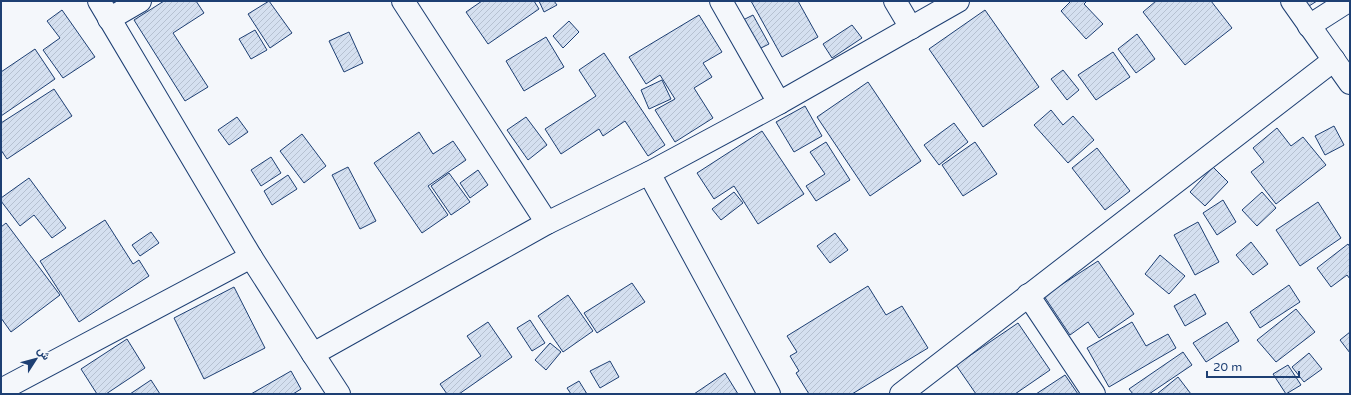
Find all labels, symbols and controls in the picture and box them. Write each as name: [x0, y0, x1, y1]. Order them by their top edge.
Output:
north arrow: [16, 339, 56, 379]
text: ش: [35, 344, 53, 363]
scale bar: [1207, 353, 1299, 379]
text: 20 m: [1213, 360, 1242, 374]

